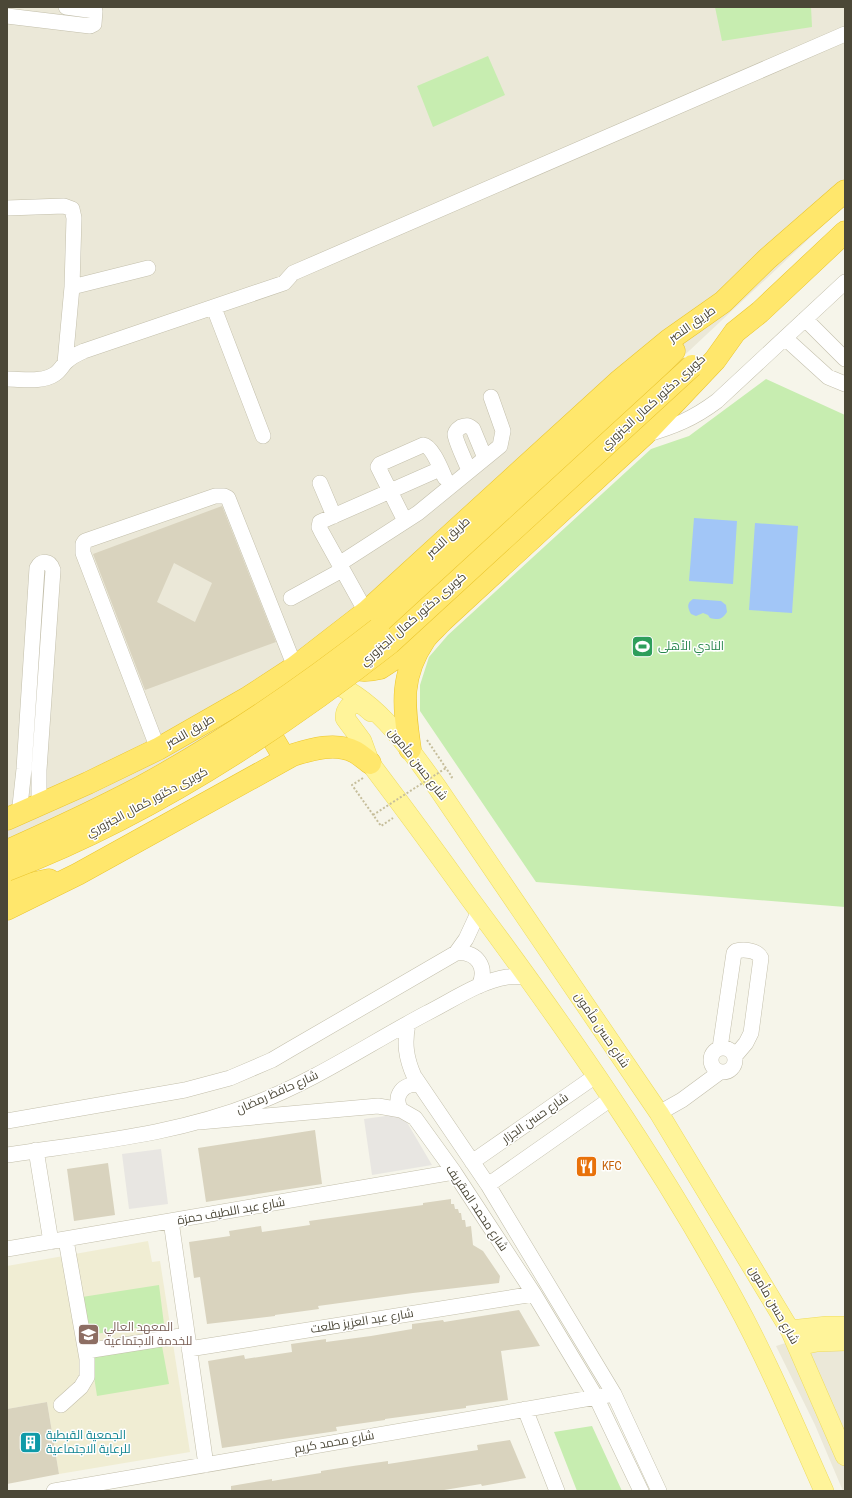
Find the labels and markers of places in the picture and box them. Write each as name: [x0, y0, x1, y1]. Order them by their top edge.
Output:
sports icon: النادي الأهلى: [629, 633, 655, 659]
place label: النادي الأهلى: [658, 638, 724, 656]
restaurant icon: KFC: [573, 1153, 599, 1179]
place label: KFC: [602, 1158, 622, 1174]
place label: المعهد العالي للخدمة الاجتماعيه: [104, 1319, 192, 1349]
school or university icon: المعهد العالي للخدمة الاجتماعيه: [76, 1321, 102, 1347]
place label: الجمعية القبطية للرعاية الاجتماعية: [46, 1427, 130, 1457]
building icon: الجمعية القبطية للرعاية الاجتماعية: [17, 1429, 43, 1455]

